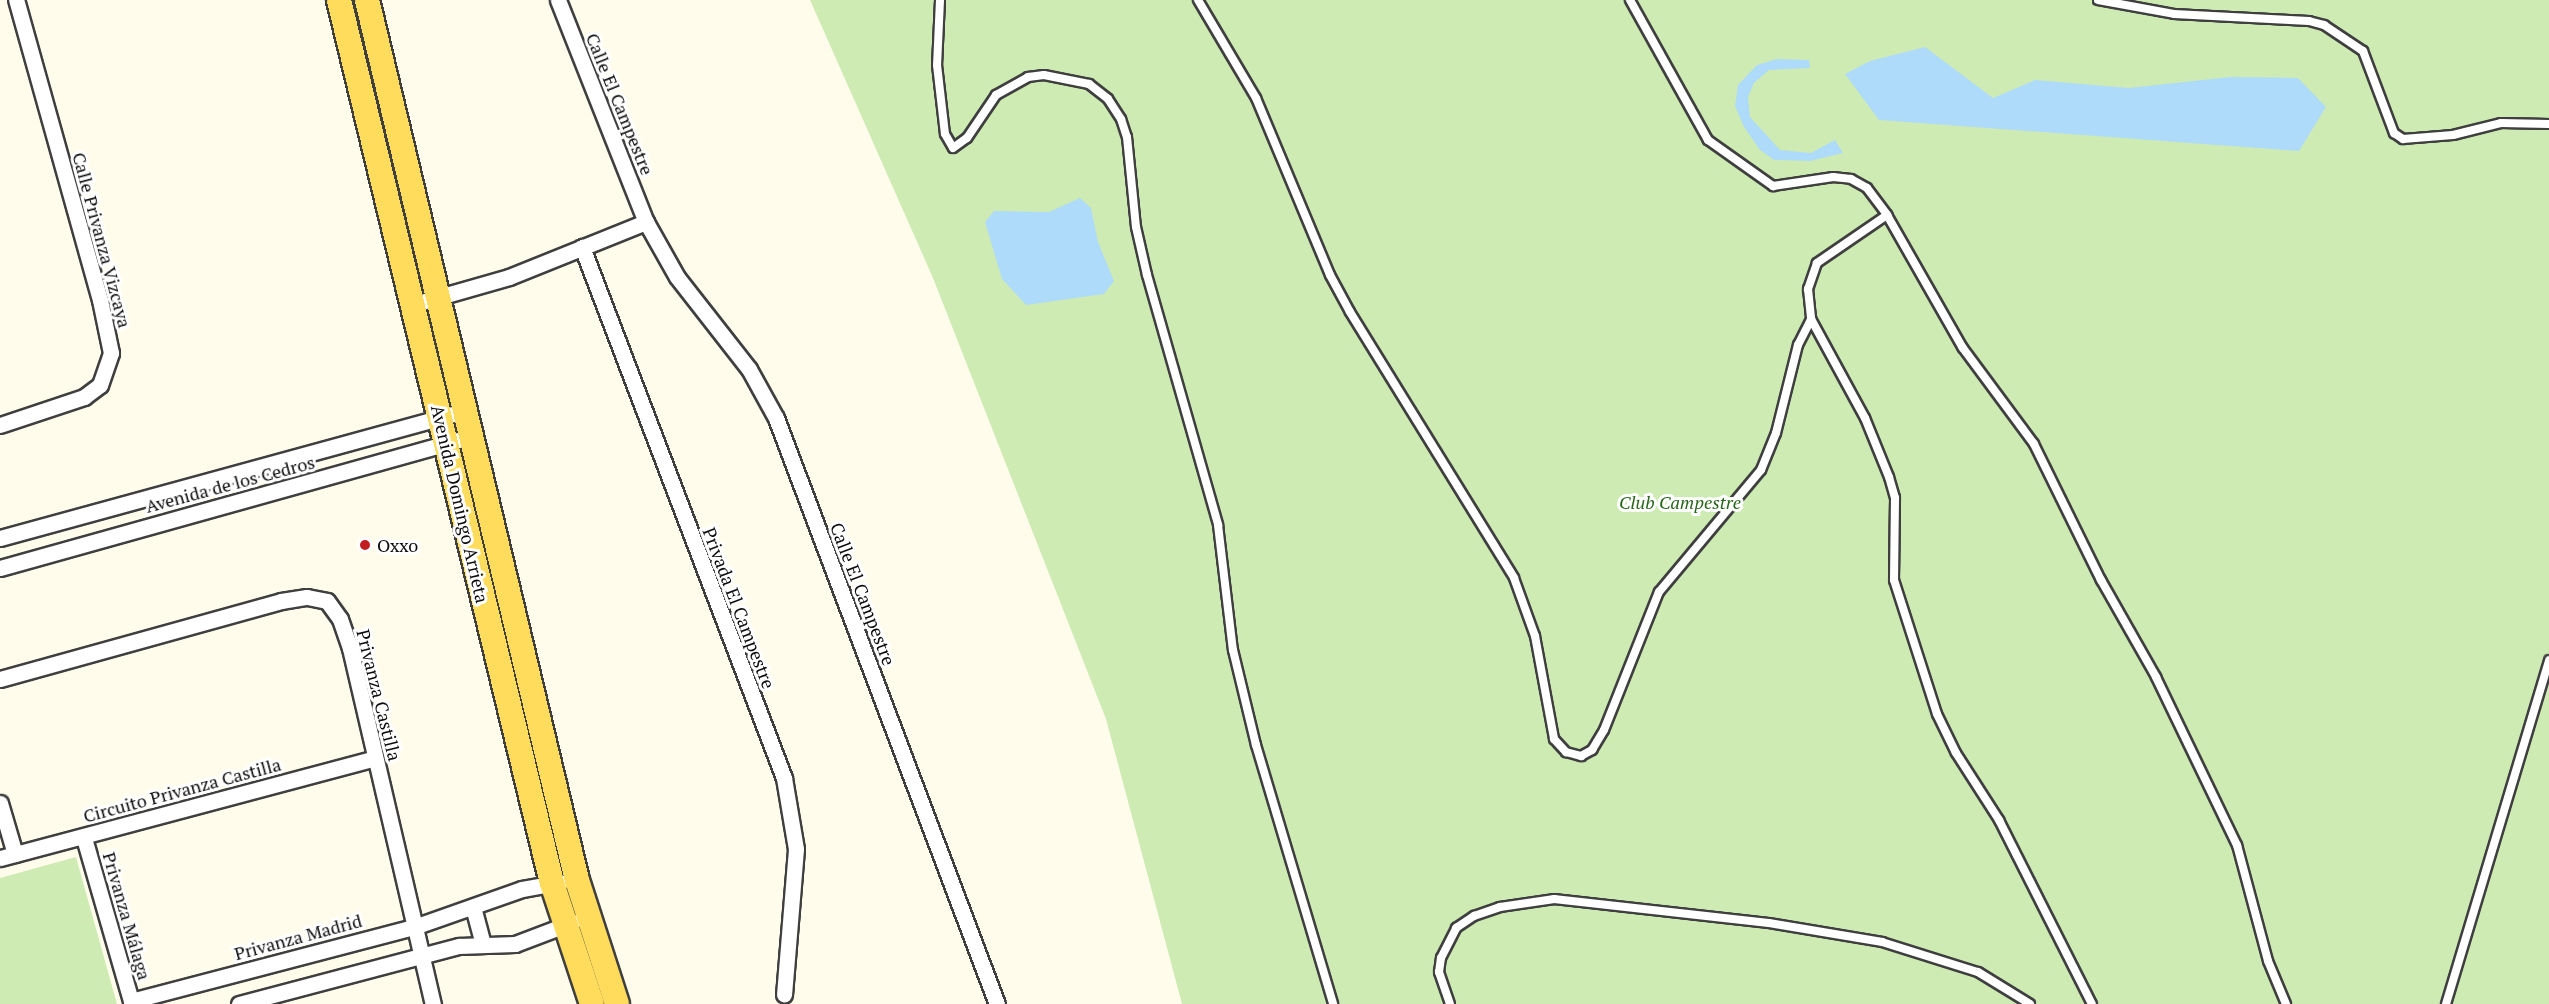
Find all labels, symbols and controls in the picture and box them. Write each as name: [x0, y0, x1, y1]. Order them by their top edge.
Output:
street label: Calle El Campestre: [582, 30, 658, 178]
street label: Calle Privanza Vizcaya: [68, 150, 136, 330]
street label: Avenida Domingo Arrieta: [427, 403, 493, 605]
street label: Avenida de los Cedros: [143, 451, 317, 517]
park label: Club Campestre: [1619, 491, 1741, 513]
street label: Calle El Campestre: [826, 520, 900, 668]
street label: Privada El Campestre: [698, 524, 780, 692]
place label: Oxxo: [377, 534, 418, 556]
marker: Oxxo: [358, 538, 372, 552]
street label: Privanza Castilla: [352, 627, 406, 763]
street label: Circuito Privanza Castilla: [81, 753, 283, 827]
street label: Privanza Málaga: [98, 850, 156, 982]
street label: Privanza Madrid: [232, 910, 364, 964]

